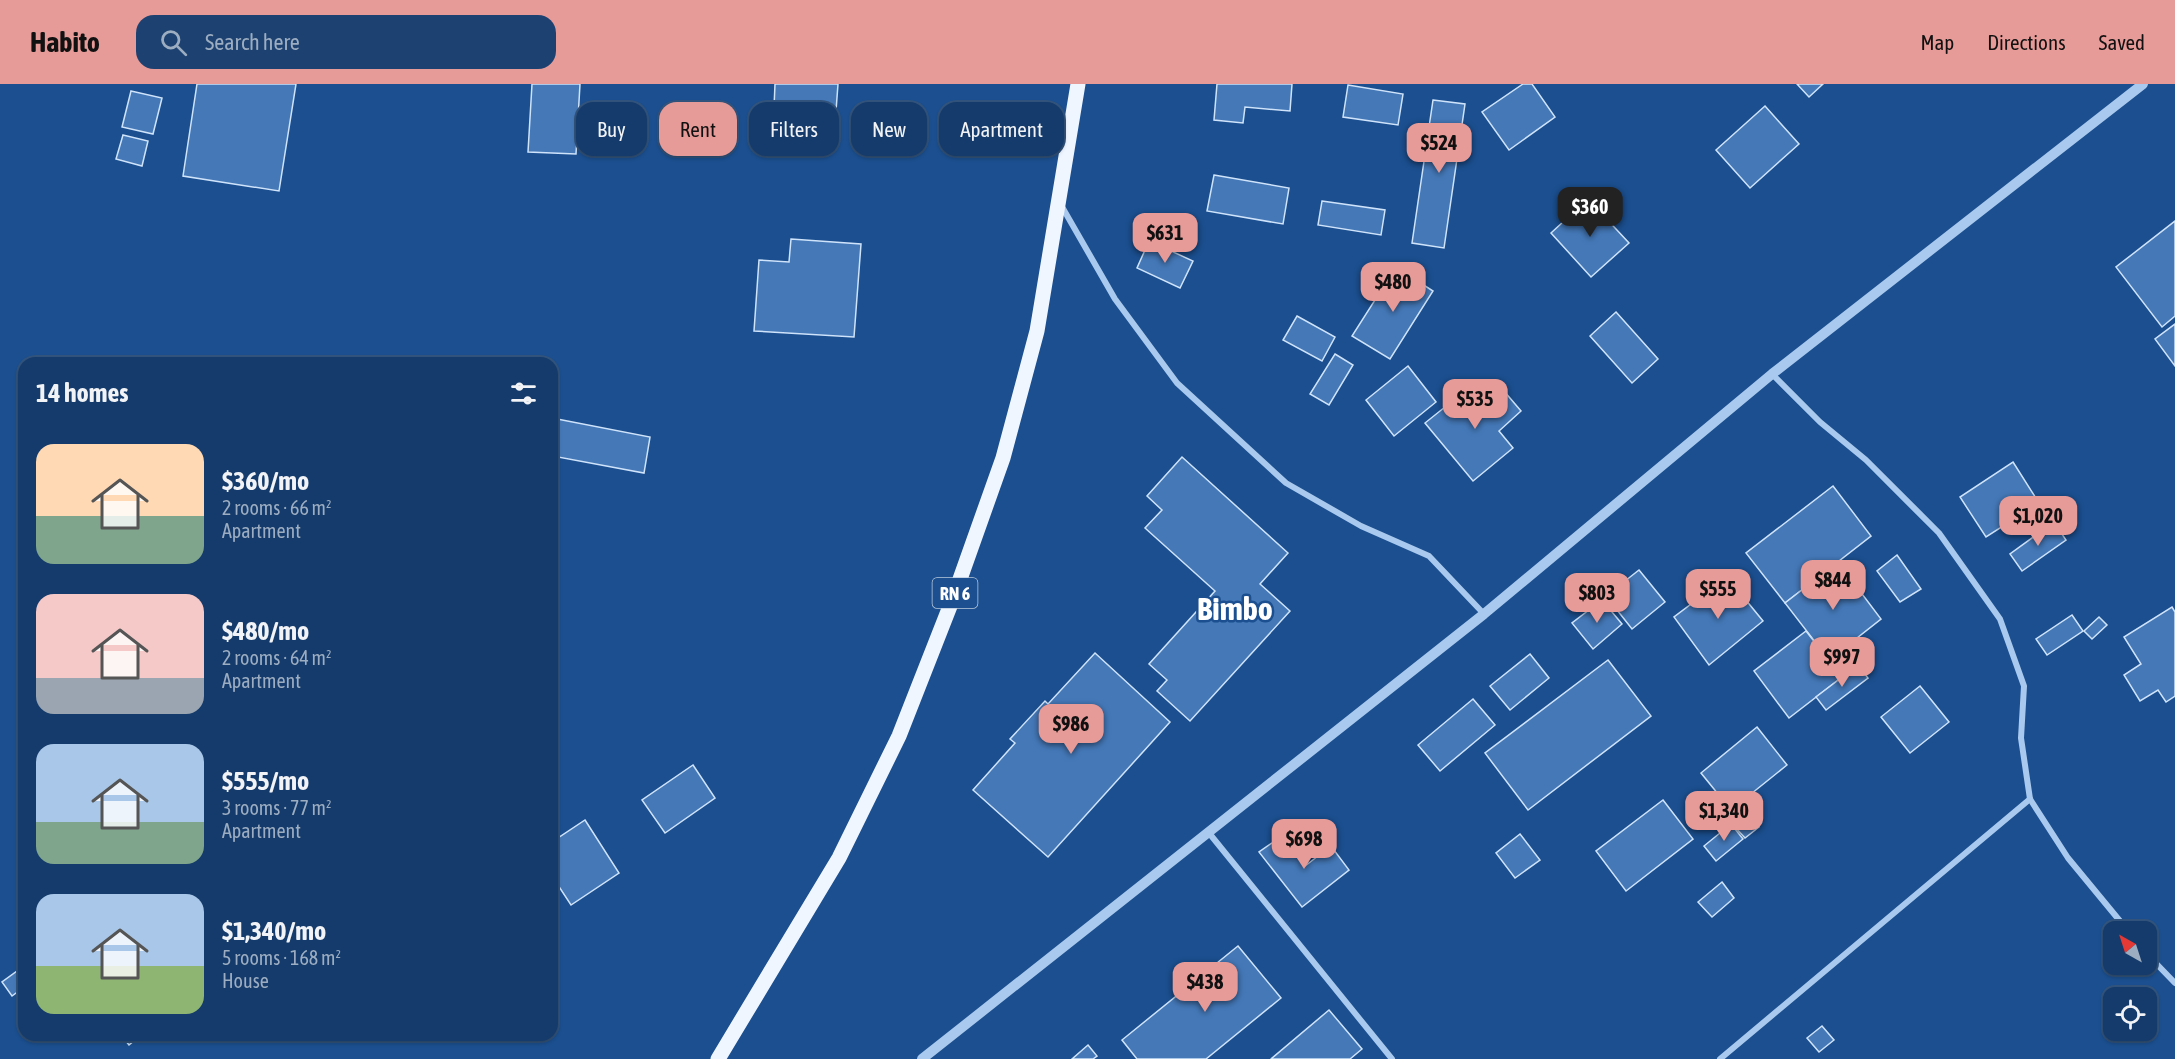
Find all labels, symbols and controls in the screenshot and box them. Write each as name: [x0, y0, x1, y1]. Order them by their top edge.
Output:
search box: [136, 15, 556, 69]
text: Habito: [30, 26, 100, 58]
icon: search: [157, 26, 190, 59]
text: Search here: [205, 29, 300, 55]
text: Map: [1920, 30, 1954, 54]
text: Directions: [1987, 30, 2066, 54]
text: Saved: [2099, 30, 2145, 54]
chip: Buy: [576, 102, 647, 156]
chip: Rent: [659, 102, 737, 156]
chip: Filters: [749, 102, 839, 156]
chip: New: [851, 102, 927, 156]
chip: Apartment: [939, 102, 1064, 156]
pin: $524: [1403, 123, 1475, 174]
text: $524: [1421, 131, 1457, 154]
pin: $360: [1554, 187, 1626, 238]
text: $360: [1572, 195, 1608, 218]
pin: $631: [1129, 213, 1201, 264]
text: $631: [1147, 221, 1183, 244]
pin: $480: [1357, 262, 1429, 313]
text: $480: [1375, 270, 1411, 293]
icon: filters: [507, 377, 540, 410]
text: 14 homes: [36, 378, 129, 408]
pin: $535: [1439, 379, 1511, 430]
text: $535: [1457, 387, 1493, 410]
text: $360/mo: [222, 466, 309, 496]
icon: home: [84, 468, 156, 540]
text: 2 rooms · 66 m²: [222, 496, 332, 519]
pin: $1,020: [1989, 496, 2087, 547]
text: $1,020: [2013, 504, 2063, 527]
text: Apartment: [222, 519, 301, 542]
pin: $844: [1797, 560, 1869, 611]
text: $844: [1815, 568, 1851, 591]
pin: $555: [1682, 569, 1754, 620]
pin: $803: [1561, 573, 1633, 624]
text: $555: [1700, 577, 1736, 600]
road number: RN 6: [932, 578, 978, 608]
text: $803: [1579, 581, 1615, 604]
district label: Bimbo: [1197, 590, 1273, 627]
text: $480/mo: [222, 616, 309, 646]
icon: home: [84, 618, 156, 690]
pin: $997: [1806, 637, 1878, 688]
text: $997: [1824, 645, 1860, 668]
text: 2 rooms · 64 m²: [222, 646, 332, 669]
text: Apartment: [222, 669, 301, 692]
pin: $986: [1035, 704, 1107, 755]
text: $986: [1053, 712, 1089, 735]
text: $555/mo: [222, 766, 309, 796]
icon: home: [84, 768, 156, 840]
pin: $1,340: [1675, 791, 1773, 842]
text: 3 rooms · 77 m²: [222, 796, 332, 819]
text: $1,340: [1699, 799, 1749, 822]
text: Apartment: [222, 819, 301, 842]
pin: $698: [1268, 819, 1340, 870]
text: $698: [1286, 827, 1322, 850]
text: $1,340/mo: [222, 916, 326, 946]
icon: home: [84, 918, 156, 990]
north arrow: [2103, 921, 2157, 975]
map controls: [2103, 921, 2157, 1041]
text: 5 rooms · 168 m²: [222, 946, 341, 969]
pin: $438: [1169, 962, 1241, 1013]
text: House: [222, 969, 269, 992]
text: $438: [1187, 970, 1223, 993]
button: locate: [2103, 987, 2157, 1041]

